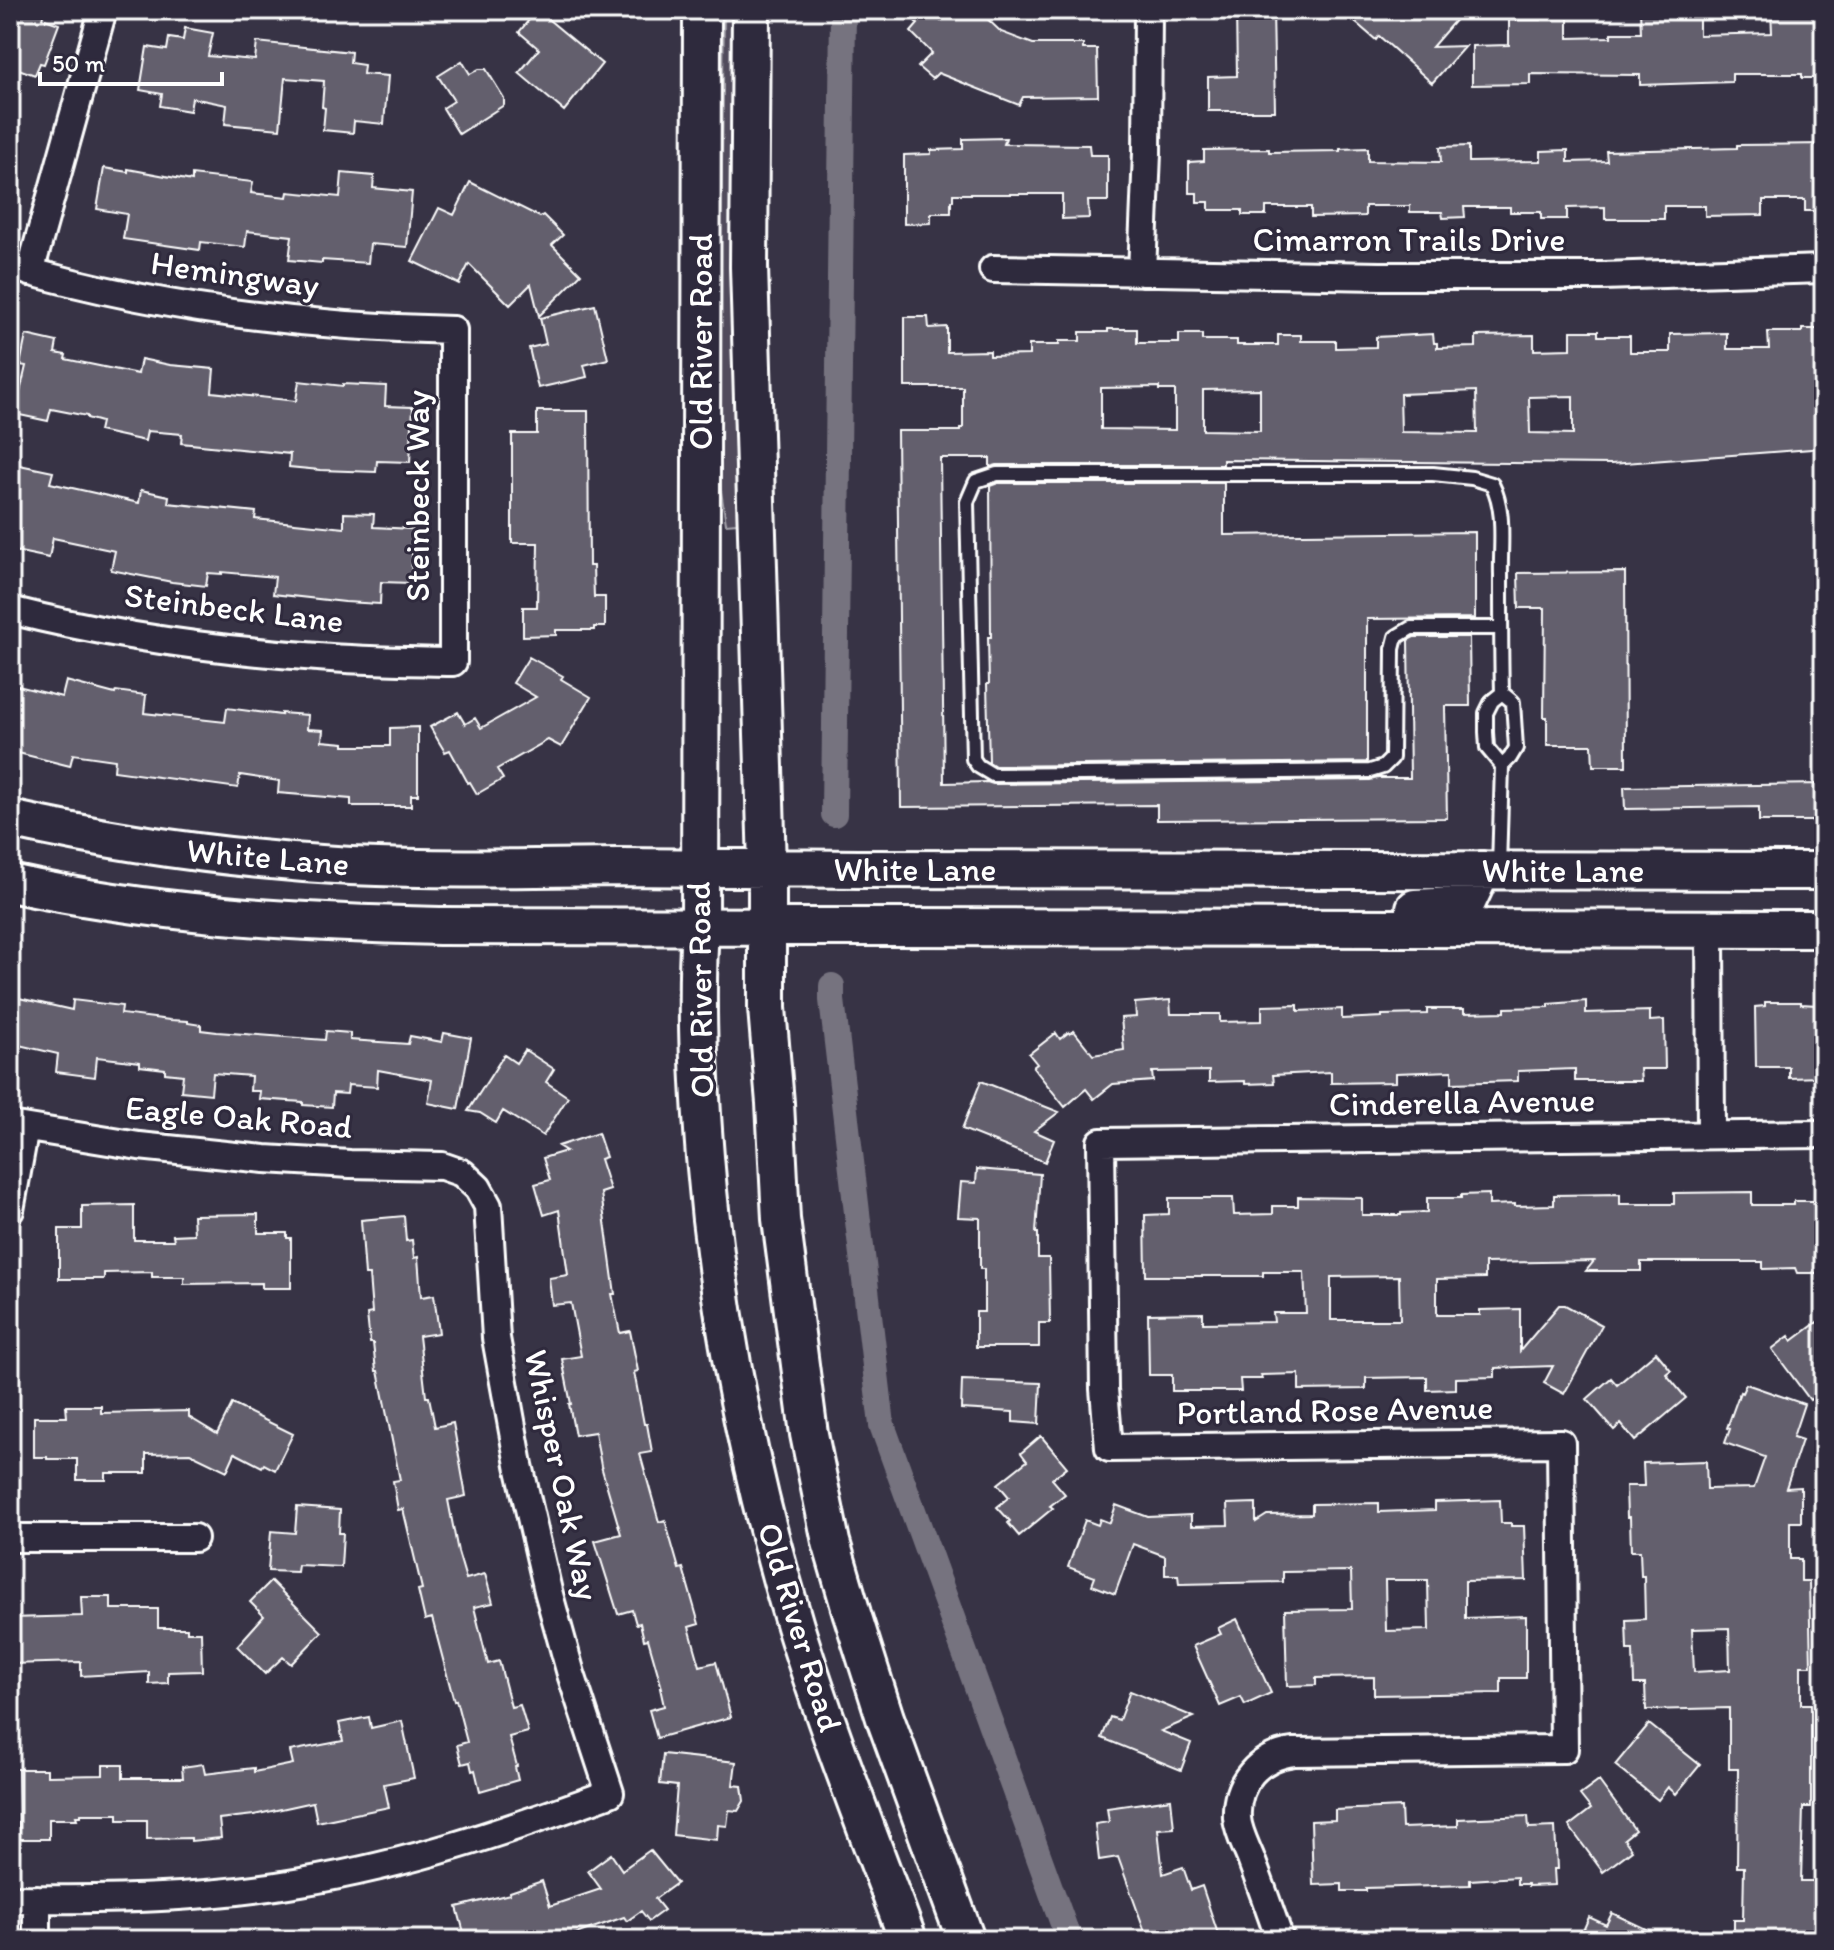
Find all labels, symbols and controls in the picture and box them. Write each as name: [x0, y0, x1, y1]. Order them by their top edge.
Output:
scale bar: [40, 36, 222, 86]
text: 50 m: [52, 49, 105, 78]
street label: Cimarron Trails Drive: [1253, 219, 1565, 260]
street label: Old River Road: [680, 234, 721, 450]
street label: Hemingway: [148, 242, 322, 306]
street label: Steinbeck Way: [397, 390, 438, 602]
street label: Steinbeck Lane: [122, 574, 346, 642]
street label: White Lane: [185, 829, 351, 885]
street label: White Lane: [834, 849, 996, 890]
street label: White Lane: [1482, 850, 1644, 891]
street label: Old River Road: [678, 881, 722, 1099]
street label: Cinderella Avenue: [1328, 1079, 1596, 1125]
street label: Eagle Oak Road: [124, 1087, 355, 1147]
street label: Whisper Oak Way: [515, 1346, 609, 1604]
street label: Portland Rose Avenue: [1176, 1387, 1494, 1433]
street label: Old River Road: [749, 1517, 851, 1737]

